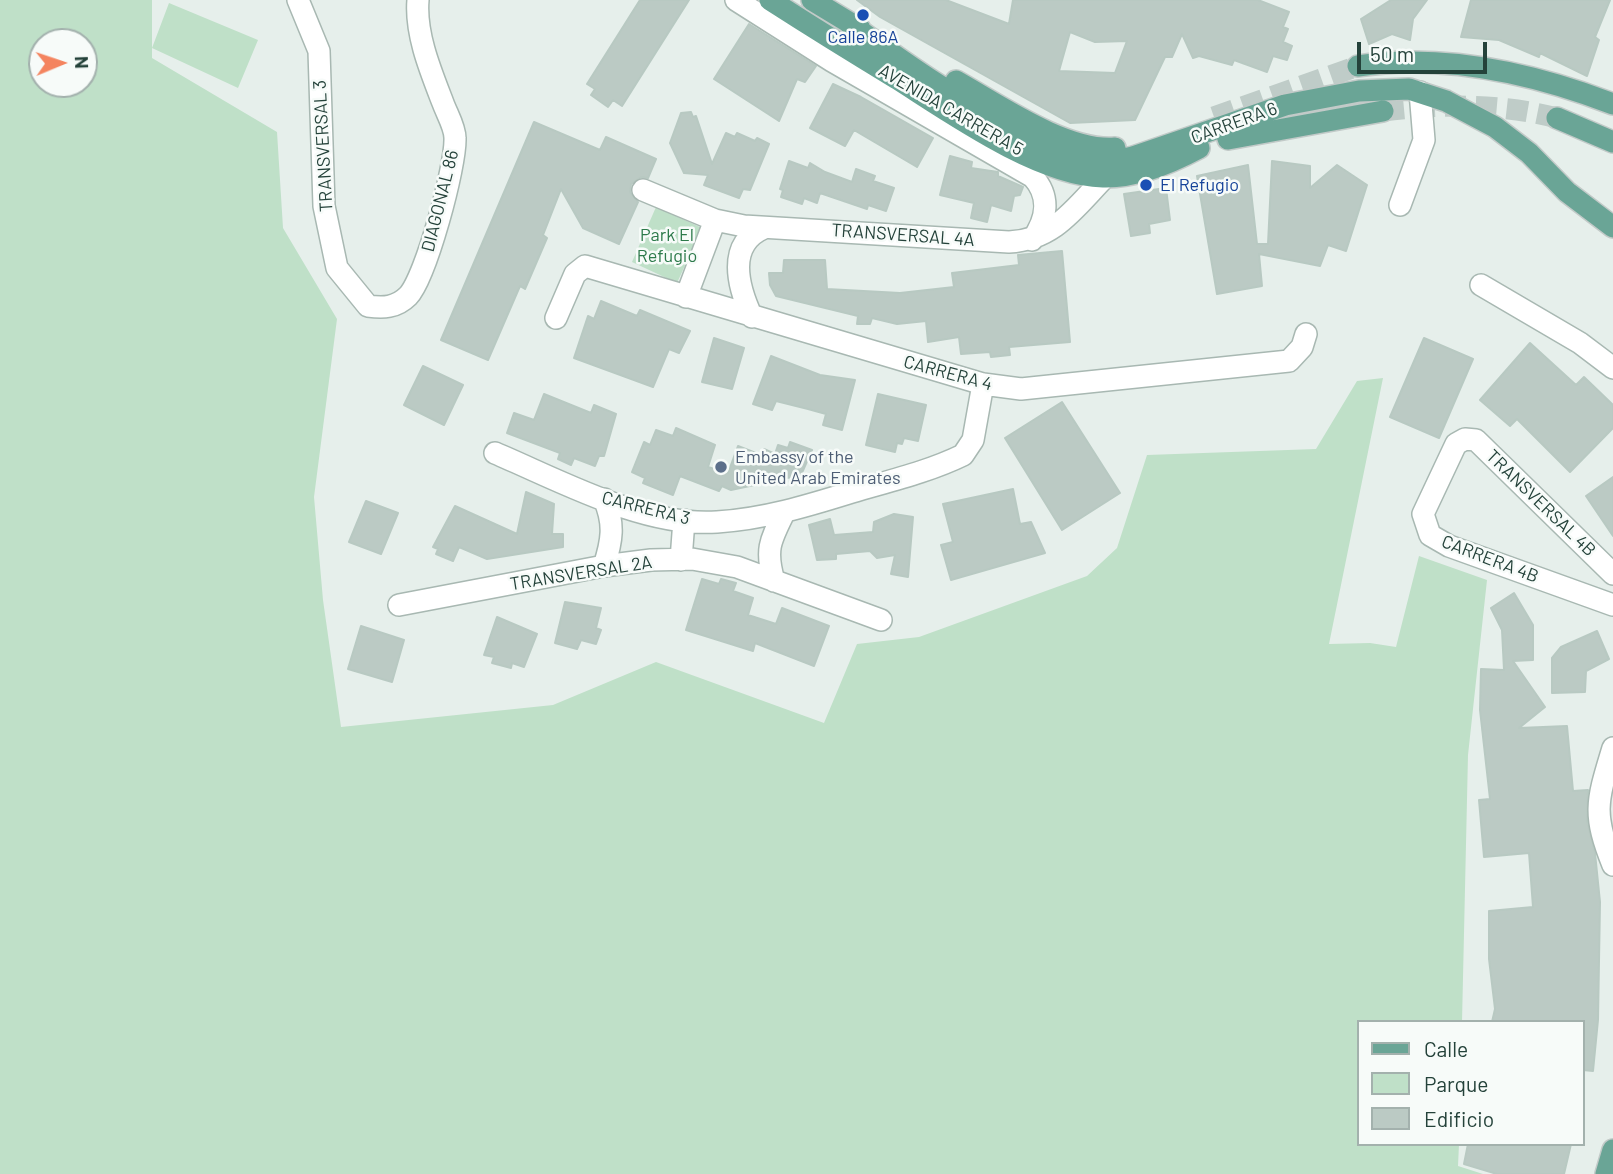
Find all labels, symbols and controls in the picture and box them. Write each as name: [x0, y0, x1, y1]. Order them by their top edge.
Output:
marker: Calle 86A: [855, 7, 871, 23]
place label: Calle 86A: [827, 26, 899, 48]
north arrow: [28, 28, 98, 98]
scale bar: [1361, 28, 1490, 72]
text: 50 m: [1370, 41, 1414, 66]
text: N: [71, 56, 94, 69]
street label: AVENIDA CARRERA 5: [875, 60, 1027, 160]
street label: TRANSVERSAL 3: [309, 79, 337, 213]
street label: CARRERA 6: [1188, 97, 1280, 149]
street label: DIAGONAL 86: [417, 148, 463, 254]
place label: El Refugio: [1160, 174, 1239, 196]
marker: El Refugio: [1138, 177, 1154, 193]
street label: TRANSVERSAL 4A: [831, 219, 975, 251]
park label: Park El Refugio: [637, 224, 697, 266]
street label: CARRERA 4: [901, 351, 995, 395]
street label: TRANSVERSAL 4B: [1482, 445, 1600, 561]
place label: Embassy of the United Arab Emirates: [735, 446, 901, 489]
marker: Embassy of the United Arab Emirates: [713, 459, 729, 475]
street label: CARRERA 3: [600, 487, 692, 529]
street label: CARRERA 4B: [1438, 531, 1542, 587]
street label: TRANSVERSAL 2A: [508, 551, 654, 595]
legend: [1358, 1020, 1585, 1146]
text: Calle: [1424, 1036, 1468, 1061]
text: Parque: [1424, 1071, 1489, 1096]
text: Edificio: [1424, 1106, 1494, 1131]

